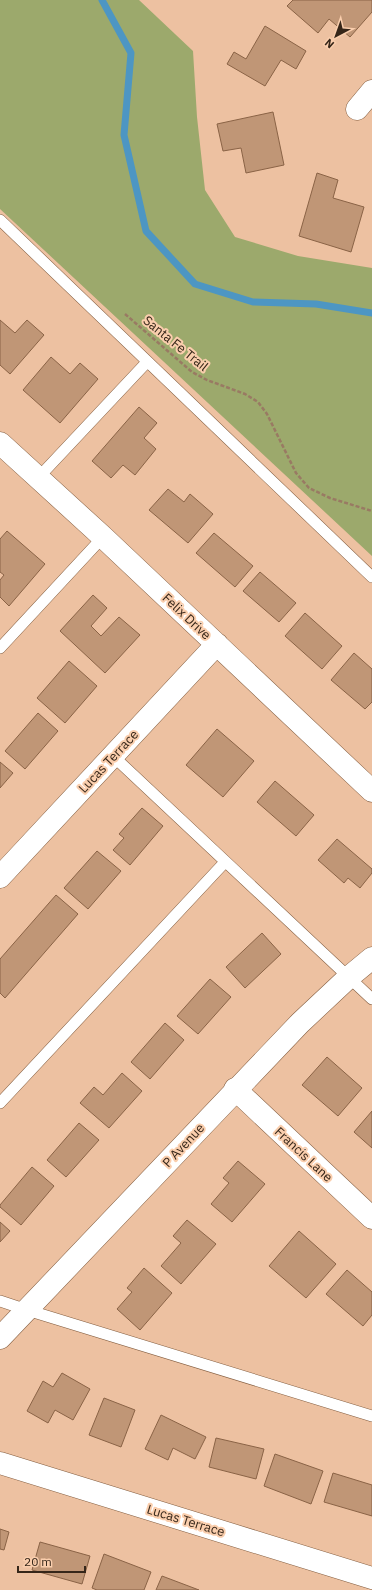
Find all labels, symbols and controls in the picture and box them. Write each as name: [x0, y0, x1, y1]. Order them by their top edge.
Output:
north arrow: [316, 16, 356, 56]
text: N: [322, 36, 337, 51]
street label: Santa Fe Trail: [140, 312, 212, 375]
street label: Felix Drive: [159, 589, 215, 643]
street label: Lucas Terrace: [75, 726, 142, 797]
street label: P Avenue: [159, 1120, 208, 1171]
street label: Francis Lane: [271, 1123, 336, 1186]
street label: Lucas Terrace: [145, 1501, 227, 1540]
scale bar: [18, 1548, 85, 1574]
text: 20 m: [24, 1554, 52, 1569]

